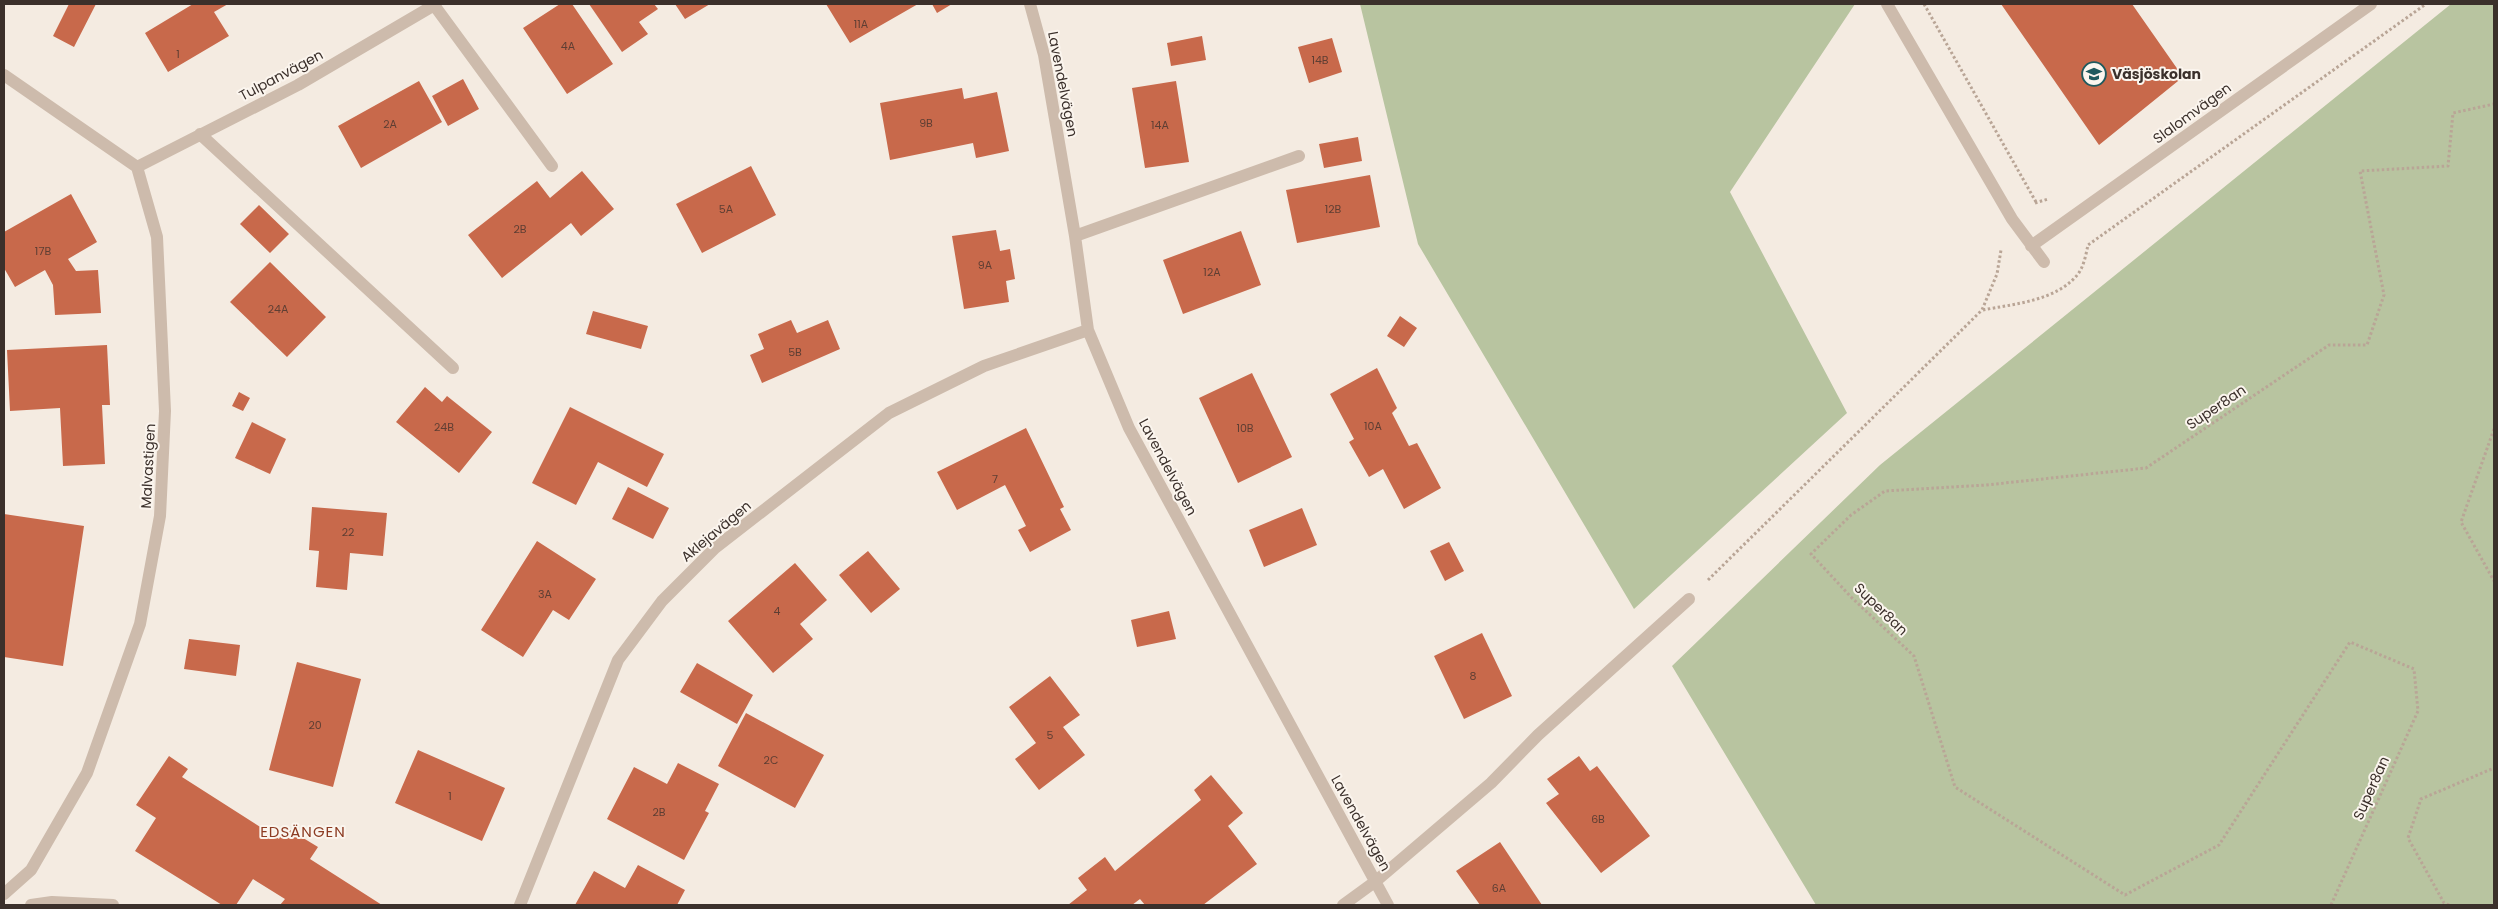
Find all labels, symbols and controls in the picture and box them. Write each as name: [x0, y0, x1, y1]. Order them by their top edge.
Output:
house number: 11A: [854, 16, 869, 32]
street label: Lavendelvägen: [1043, 30, 1083, 138]
house number: 4A: [561, 38, 576, 54]
street label: Tulpanvägen: [236, 45, 326, 105]
house number: 1: [176, 46, 180, 62]
house number: 14B: [1311, 52, 1329, 68]
school or university icon: Väsjöskolan: [2081, 61, 2107, 87]
place label: Väsjöskolan: [2112, 64, 2201, 84]
street label: Slalomvägen: [2149, 78, 2235, 148]
house number: 9B: [919, 115, 933, 131]
house number: 2A: [383, 116, 397, 132]
house number: 14A: [1151, 117, 1170, 133]
house number: 5A: [719, 201, 734, 217]
house number: 12B: [1325, 201, 1342, 217]
house number: 2B: [513, 221, 527, 237]
house number: 17B: [35, 243, 51, 259]
house number: 9A: [978, 257, 993, 273]
house number: 12A: [1203, 264, 1221, 280]
house number: 24A: [268, 301, 289, 317]
house number: 5B: [788, 344, 802, 360]
street label: Super8an: [2182, 380, 2250, 434]
street label: Lavendelvägen: [1134, 415, 1202, 519]
house number: 10A: [1364, 418, 1383, 434]
house number: 24B: [434, 419, 454, 435]
house number: 10B: [1236, 420, 1254, 436]
street label: Malvastigen: [136, 423, 160, 509]
house number: 7: [992, 471, 998, 487]
street label: Aklejavägen: [677, 496, 755, 566]
house number: 22: [342, 524, 354, 540]
street label: Super8an: [1850, 578, 1912, 640]
house number: 3A: [538, 586, 553, 602]
house number: 4: [774, 603, 781, 619]
house number: 8: [1470, 668, 1477, 684]
house number: 20: [308, 717, 322, 733]
house number: 5: [1047, 727, 1054, 743]
house number: 2C: [764, 752, 778, 768]
street label: Super8an: [2348, 753, 2394, 823]
street label: Lavendelvägen: [1326, 771, 1396, 875]
house number: 1: [448, 788, 452, 804]
house number: 2B: [652, 804, 666, 820]
house number: 6B: [1591, 811, 1605, 827]
district label: EDSÄNGEN: [260, 821, 346, 842]
house number: 6A: [1492, 880, 1507, 896]

